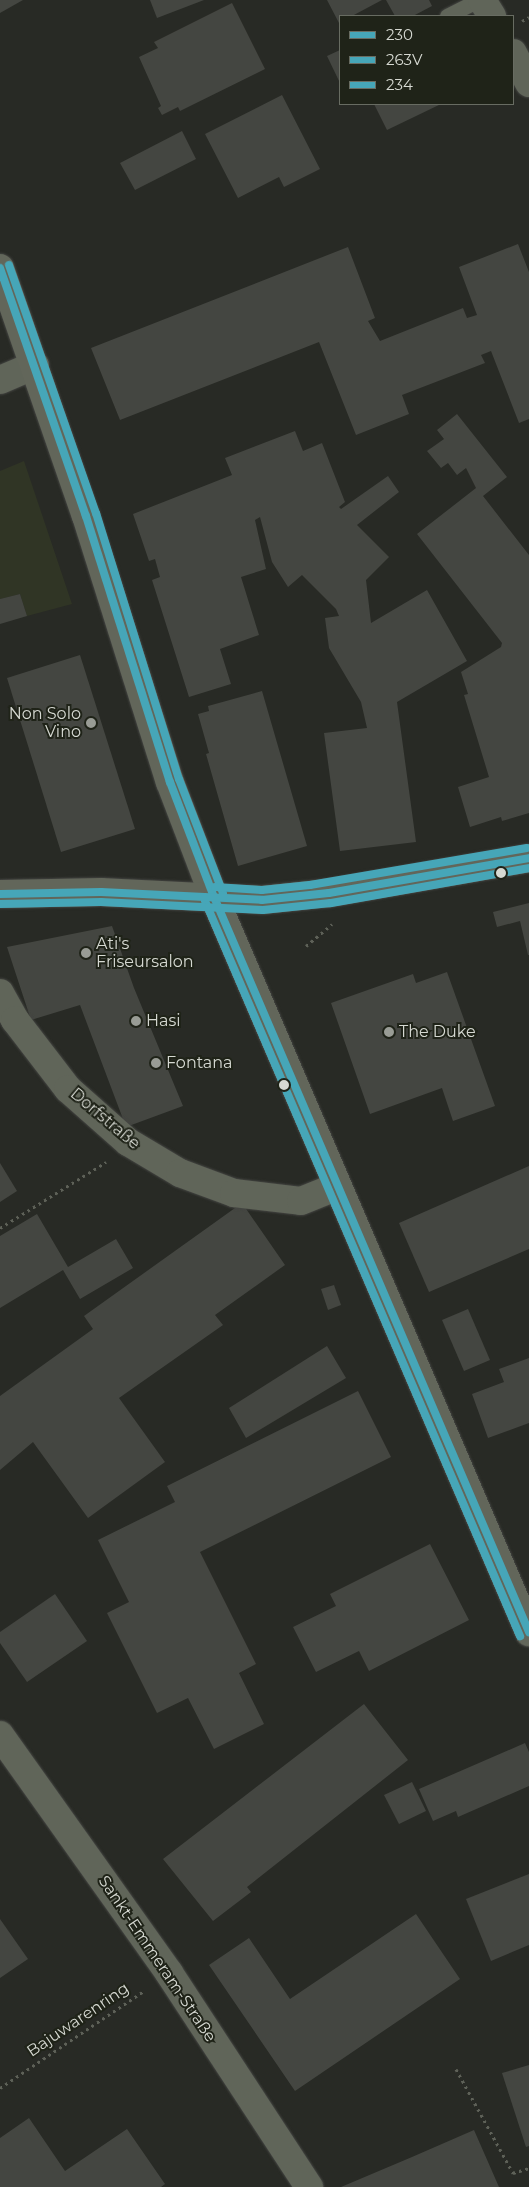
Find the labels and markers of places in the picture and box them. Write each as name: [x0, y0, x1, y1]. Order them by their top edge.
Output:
place label: Non Solo Vino: [9, 704, 81, 742]
marker: Non Solo Vino: [85, 717, 97, 729]
unlabelled marker: [496, 868, 506, 878]
place label: Ati's Friseursalon: [96, 934, 194, 972]
marker: Ati's Friseursalon: [80, 947, 92, 959]
place label: Hasi: [146, 1011, 181, 1031]
marker: Hasi: [130, 1015, 142, 1027]
place label: The Duke: [399, 1022, 476, 1042]
marker: The Duke: [383, 1026, 395, 1038]
place label: Fontana: [166, 1053, 233, 1073]
marker: Fontana: [150, 1057, 162, 1069]
unlabelled marker: [279, 1080, 289, 1090]

